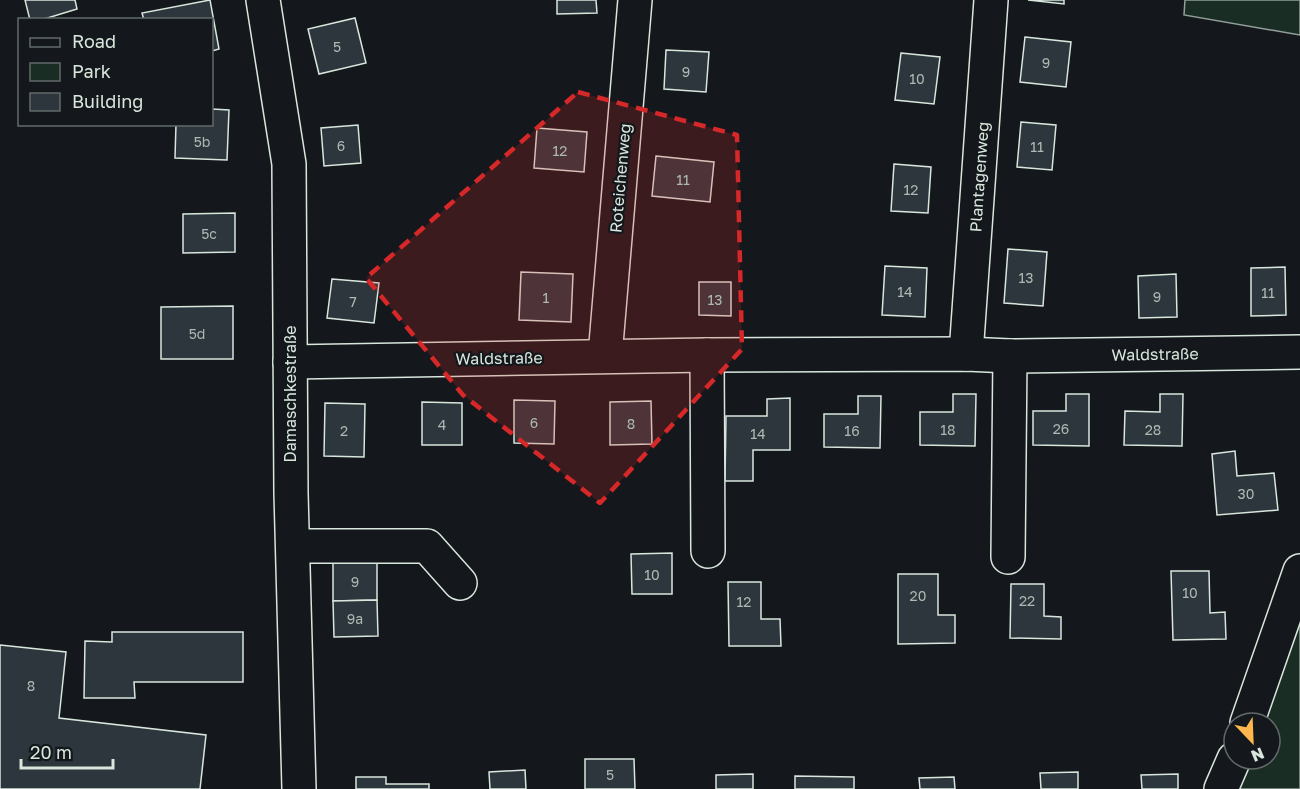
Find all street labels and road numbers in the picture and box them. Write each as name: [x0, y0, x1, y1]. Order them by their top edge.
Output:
street label: Plantagenweg: [965, 121, 993, 233]
street label: Roteichenweg: [605, 122, 635, 234]
street label: Damaschkestraße: [280, 325, 300, 463]
street label: Waldstraße: [1111, 343, 1199, 365]
street label: Waldstraße: [455, 347, 543, 369]

